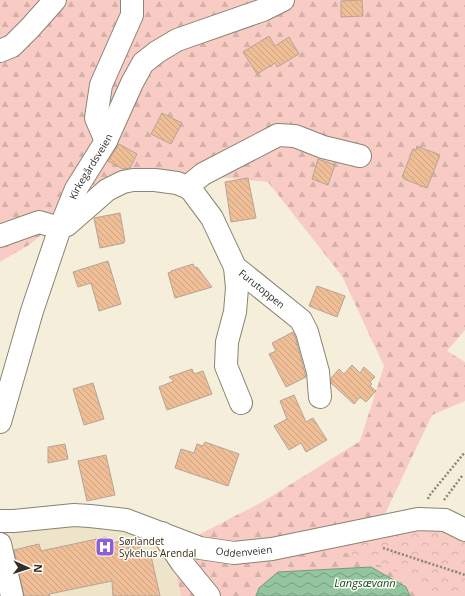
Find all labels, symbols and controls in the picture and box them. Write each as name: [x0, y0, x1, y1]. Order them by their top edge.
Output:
street label: Kirkegårdsveien: [66, 131, 115, 201]
street label: Furutoppen: [236, 266, 288, 311]
place label: Sørlandet Sykehus Arendal: [119, 534, 196, 560]
hospital icon: Sørlandet Sykehus Arendal: [94, 536, 116, 558]
street label: Oddenveien: [215, 542, 273, 560]
north arrow: [8, 548, 48, 588]
text: N: [31, 564, 46, 573]
water label: Langsævann: [334, 575, 396, 590]

